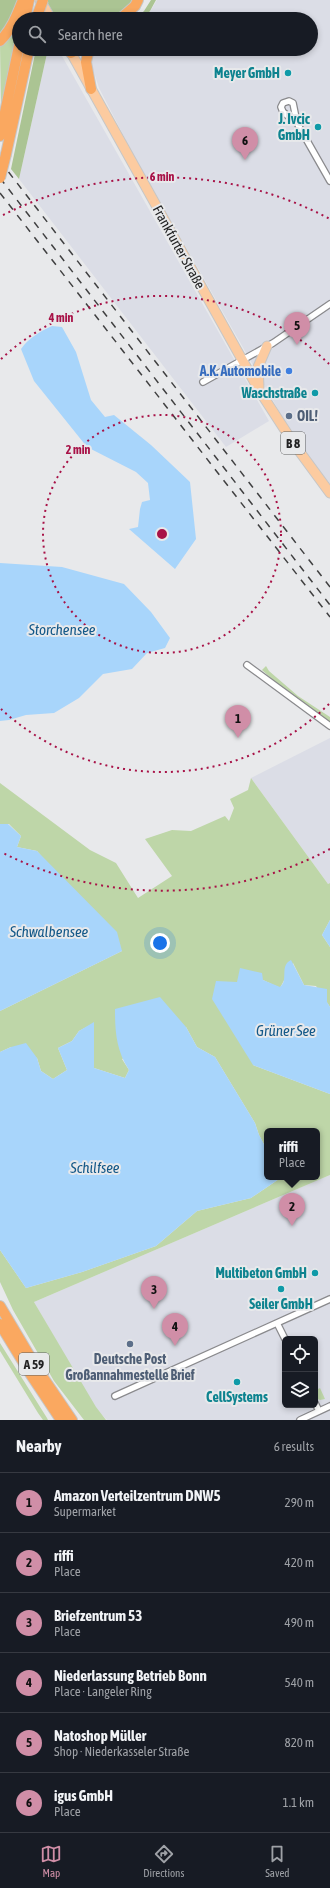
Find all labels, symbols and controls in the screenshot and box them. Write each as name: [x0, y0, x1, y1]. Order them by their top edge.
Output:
search box: [12, 12, 318, 56]
icon: search: [26, 23, 48, 45]
text: Search here: [58, 26, 123, 43]
place label: Meyer GmbH: [214, 65, 280, 81]
marker: Meyer GmbH: [283, 68, 293, 78]
place label: J. Ivcic GmbH: [278, 111, 311, 143]
marker: J. Ivcic GmbH: [313, 122, 323, 132]
pin: 6: [232, 127, 258, 160]
text: 6 min: [150, 170, 174, 184]
street label: Frankfurter Straße: [150, 203, 208, 291]
text: 4 min: [48, 311, 73, 325]
pin: 5: [284, 312, 310, 345]
place label: A.K. Automobile: [199, 363, 281, 379]
marker: A.K. Automobile: [284, 366, 294, 376]
place label: Waschstraße: [241, 385, 307, 401]
marker: Waschstraße: [310, 388, 320, 398]
place label: OIL!: [297, 408, 318, 424]
marker: OIL!: [284, 411, 294, 421]
road number: B 8: [281, 432, 305, 454]
text: 2 min: [66, 443, 90, 457]
centre of rings: [155, 527, 169, 541]
water label: Storchensee: [27, 621, 96, 638]
pin: 1: [225, 705, 251, 738]
water label: Schwalbensee: [9, 923, 89, 940]
your location: [150, 933, 170, 953]
water label: Grüner See: [256, 1022, 316, 1039]
popup: [264, 1128, 320, 1180]
text: riffi: [279, 1138, 298, 1155]
text: Place: [279, 1155, 305, 1170]
water label: Schilfsee: [69, 1159, 120, 1176]
pin: 2: [279, 1193, 305, 1226]
place label: Multibeton GmbH: [215, 1265, 307, 1281]
marker: Multibeton GmbH: [310, 1268, 320, 1278]
pin: 3: [141, 1276, 167, 1309]
marker: Seiler GmbH: [276, 1284, 286, 1294]
place label: Seiler GmbH: [249, 1296, 313, 1312]
pin: 4: [162, 1313, 188, 1346]
map controls: [282, 1336, 318, 1408]
button: locate: [282, 1336, 318, 1372]
marker: Deutsche Post Großannahmestelle Brief: [125, 1339, 135, 1349]
place label: Deutsche Post Großannahmestelle Brief: [65, 1351, 195, 1383]
road number: A 59: [19, 1353, 49, 1375]
button: layers: [282, 1372, 318, 1408]
marker: CellSystems: [232, 1377, 242, 1387]
place label: CellSystems: [206, 1389, 268, 1405]
text: Nearby: [16, 1436, 62, 1456]
text: 6 results: [274, 1439, 314, 1454]
text: Amazon Verteilzentrum DNW5: [54, 1487, 221, 1504]
text: 1: [26, 1495, 32, 1510]
text: 290 m: [285, 1495, 314, 1510]
text: Supermarket: [54, 1504, 116, 1519]
text: riffi: [54, 1547, 73, 1564]
text: 2: [26, 1555, 32, 1570]
text: 420 m: [285, 1555, 314, 1570]
text: Place: [54, 1564, 81, 1579]
text: Briefzentrum 53: [54, 1607, 142, 1624]
text: 3: [26, 1615, 32, 1630]
text: 490 m: [285, 1615, 314, 1630]
text: Place: [54, 1624, 81, 1639]
text: Niederlassung Betrieb Bonn: [54, 1667, 207, 1684]
text: 4: [26, 1675, 32, 1690]
text: 540 m: [285, 1675, 314, 1690]
text: Place · Langeler Ring: [54, 1684, 152, 1699]
text: Natoshop Müller: [54, 1727, 146, 1744]
text: 5: [26, 1735, 32, 1750]
text: 820 m: [285, 1735, 314, 1750]
text: Shop · Niederkasseler Straße: [54, 1744, 189, 1759]
text: igus GmbH: [54, 1787, 113, 1804]
text: 6: [26, 1795, 32, 1810]
text: 1.1 km: [283, 1795, 314, 1810]
text: Place: [54, 1804, 81, 1819]
tab: Map: [40, 1843, 62, 1879]
tab: Directions: [143, 1843, 184, 1879]
tab: Saved: [265, 1843, 290, 1879]

